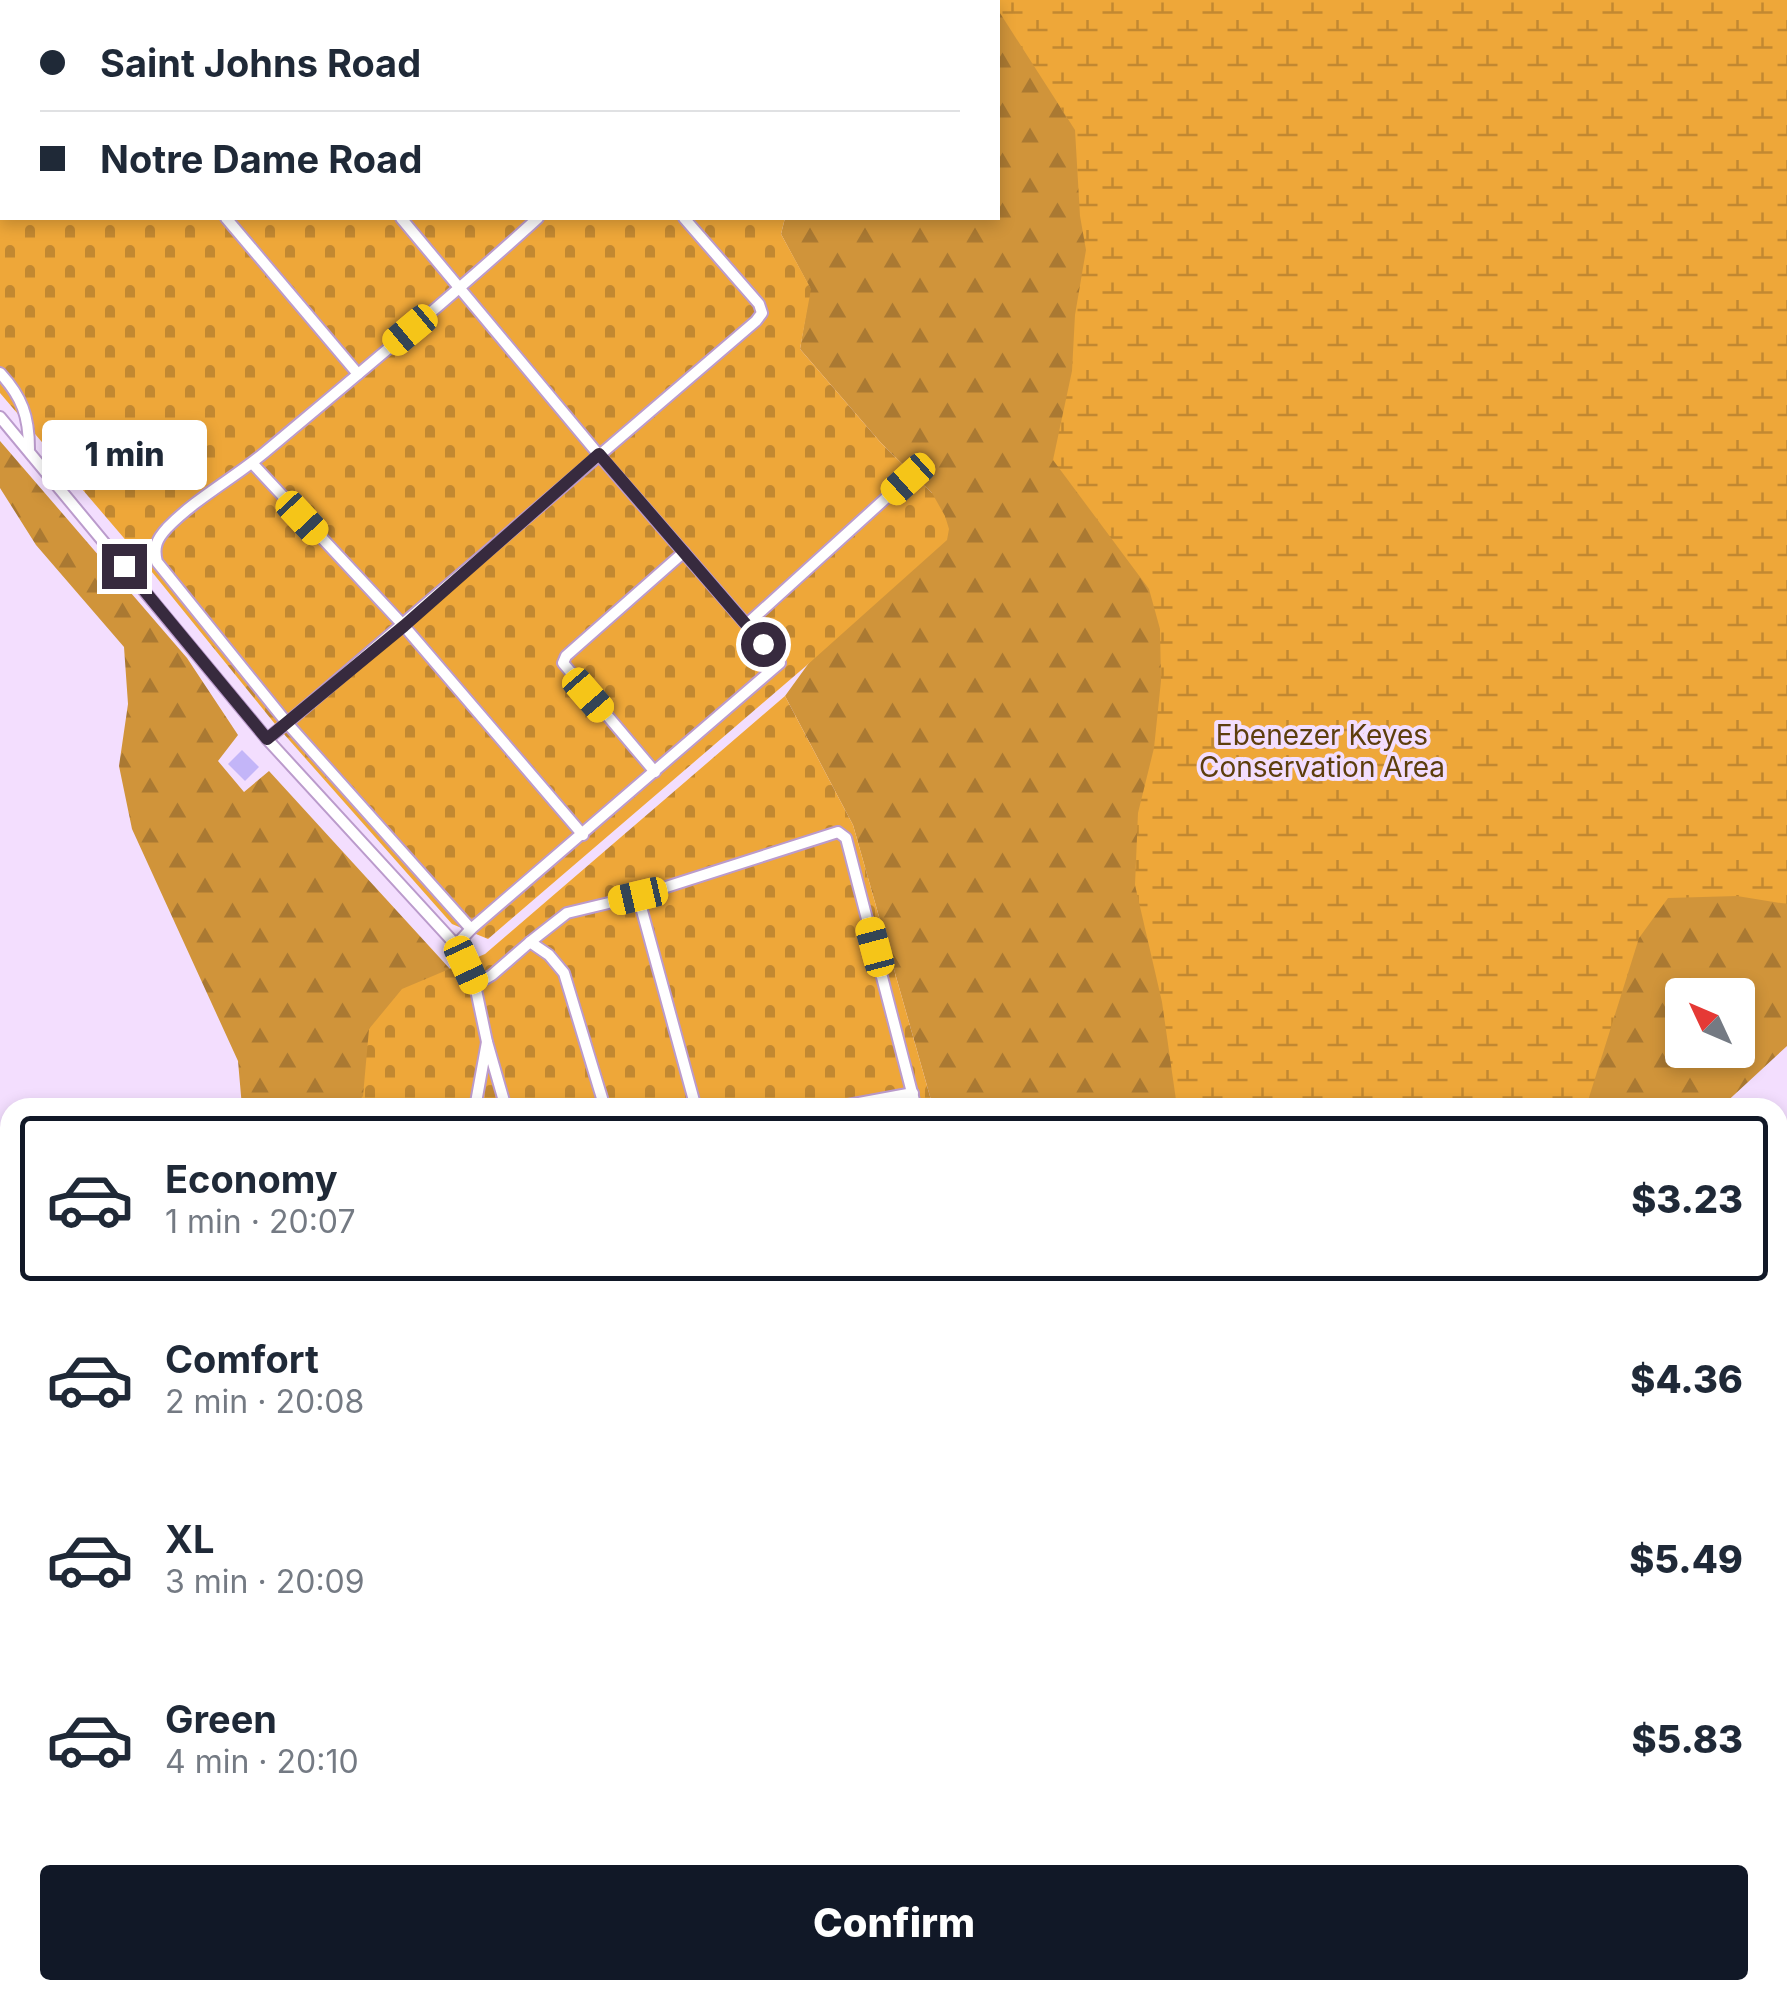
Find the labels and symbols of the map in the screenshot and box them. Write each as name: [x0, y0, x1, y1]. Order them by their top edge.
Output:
car: [377, 299, 443, 361]
callout: 1 min: [42, 421, 206, 491]
car: [876, 448, 940, 510]
car: [271, 486, 333, 550]
route end: [102, 544, 147, 589]
route start: [741, 622, 786, 667]
car: [557, 663, 619, 727]
park label: Ebenezer Keyes Conservation Area: [1199, 718, 1445, 784]
car: [605, 875, 671, 917]
car: [853, 914, 897, 980]
car: [440, 931, 492, 999]
north arrow: [1665, 978, 1755, 1068]

